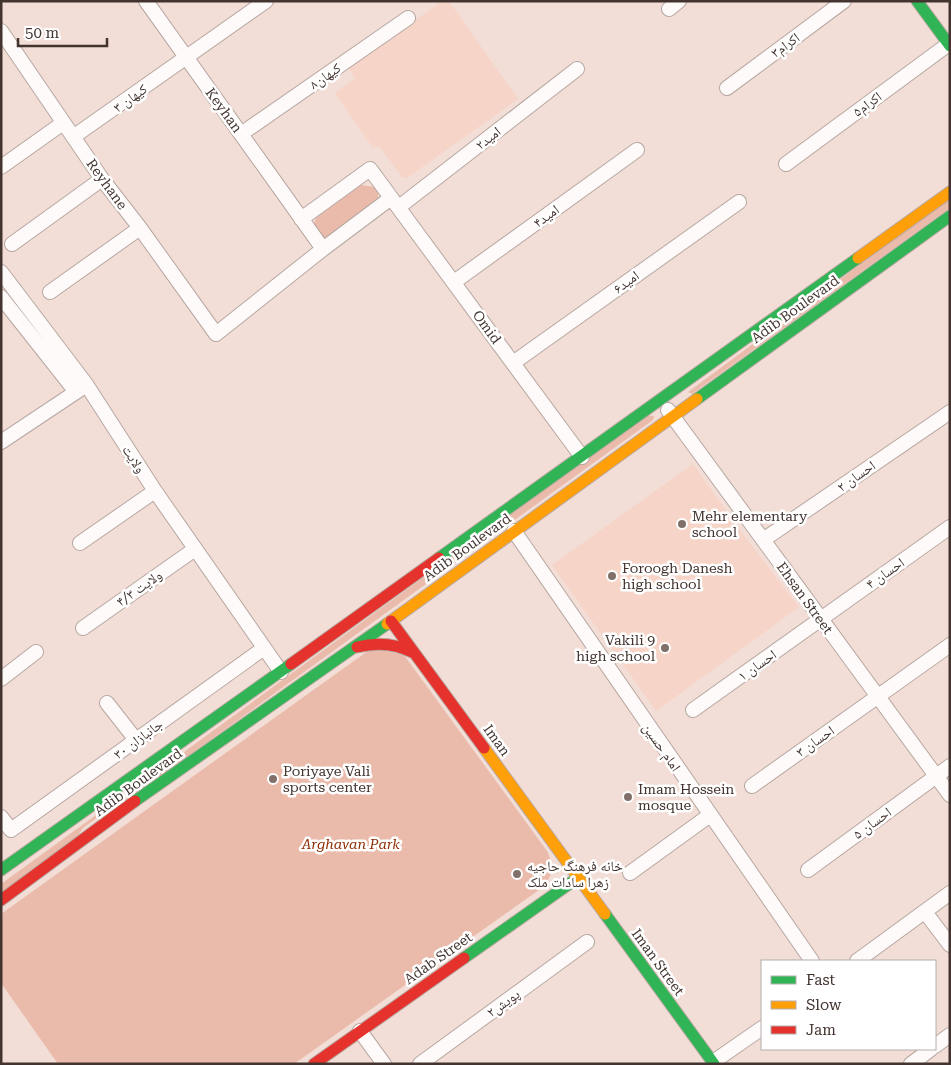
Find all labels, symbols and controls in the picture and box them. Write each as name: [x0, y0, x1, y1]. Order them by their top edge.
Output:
scale bar: [18, 15, 106, 47]
text: 50 m: [25, 24, 60, 42]
street label: اکرام۳: [768, 29, 804, 62]
street label: کیهان۸: [306, 60, 344, 93]
street label: کیهان ۳: [110, 81, 151, 116]
street label: Keyhan: [202, 85, 246, 135]
street label: اکرام۵: [850, 88, 886, 121]
street label: امید۲: [472, 123, 504, 153]
street label: Reyhane: [83, 156, 131, 213]
street label: امید۴: [530, 201, 562, 231]
street label: امید۶: [610, 267, 642, 297]
street label: Adib Boulevard: [748, 272, 842, 346]
street label: Omid: [470, 307, 504, 347]
street label: ولایت: [118, 442, 149, 477]
street label: احسان ۲: [834, 457, 879, 496]
place label: Mehr elementary school: [692, 508, 808, 540]
street label: Adib Boulevard: [420, 510, 514, 584]
marker: Mehr elementary school: [676, 518, 688, 530]
street label: احسان ۴: [863, 554, 908, 593]
street label: Ehsan Street: [774, 559, 836, 637]
place label: Foroogh Danesh high school: [622, 560, 732, 592]
street label: ولایت ۴/۳: [113, 567, 165, 610]
marker: Foroogh Danesh high school: [606, 570, 618, 582]
place label: Vakili 9 high school: [576, 632, 656, 664]
marker: Vakili 9 high school: [659, 642, 671, 654]
street label: احسان ۱: [735, 646, 780, 685]
street label: جانبازان ۳۰: [110, 716, 166, 763]
street label: امام حسین: [638, 720, 684, 775]
street label: Iman: [480, 721, 514, 759]
street label: احسان ۳: [793, 722, 838, 761]
street label: Adib Boulevard: [91, 745, 185, 819]
place label: Poriyaye Vali sports center: [283, 763, 372, 795]
marker: Poriyaye Vali sports center: [267, 773, 279, 785]
place label: Imam Hossein mosque: [638, 781, 734, 813]
marker: Imam Hossein mosque: [622, 791, 634, 803]
street label: احسان ۵: [850, 804, 895, 843]
park label: Arghavan Park: [301, 836, 400, 852]
place label: خانه فرهنگ حاجیه زهرا سادات ملک: [527, 858, 623, 891]
marker: خانه فرهنگ حاجیه زهرا سادات ملک: [511, 868, 523, 880]
street label: Iman Street: [629, 926, 687, 998]
street label: Adab Street: [401, 929, 475, 987]
legend: [761, 960, 936, 1050]
text: Fast: [806, 971, 836, 989]
street label: پویش۲: [483, 986, 523, 1021]
text: Slow: [806, 996, 842, 1014]
text: Jam: [806, 1021, 836, 1039]

